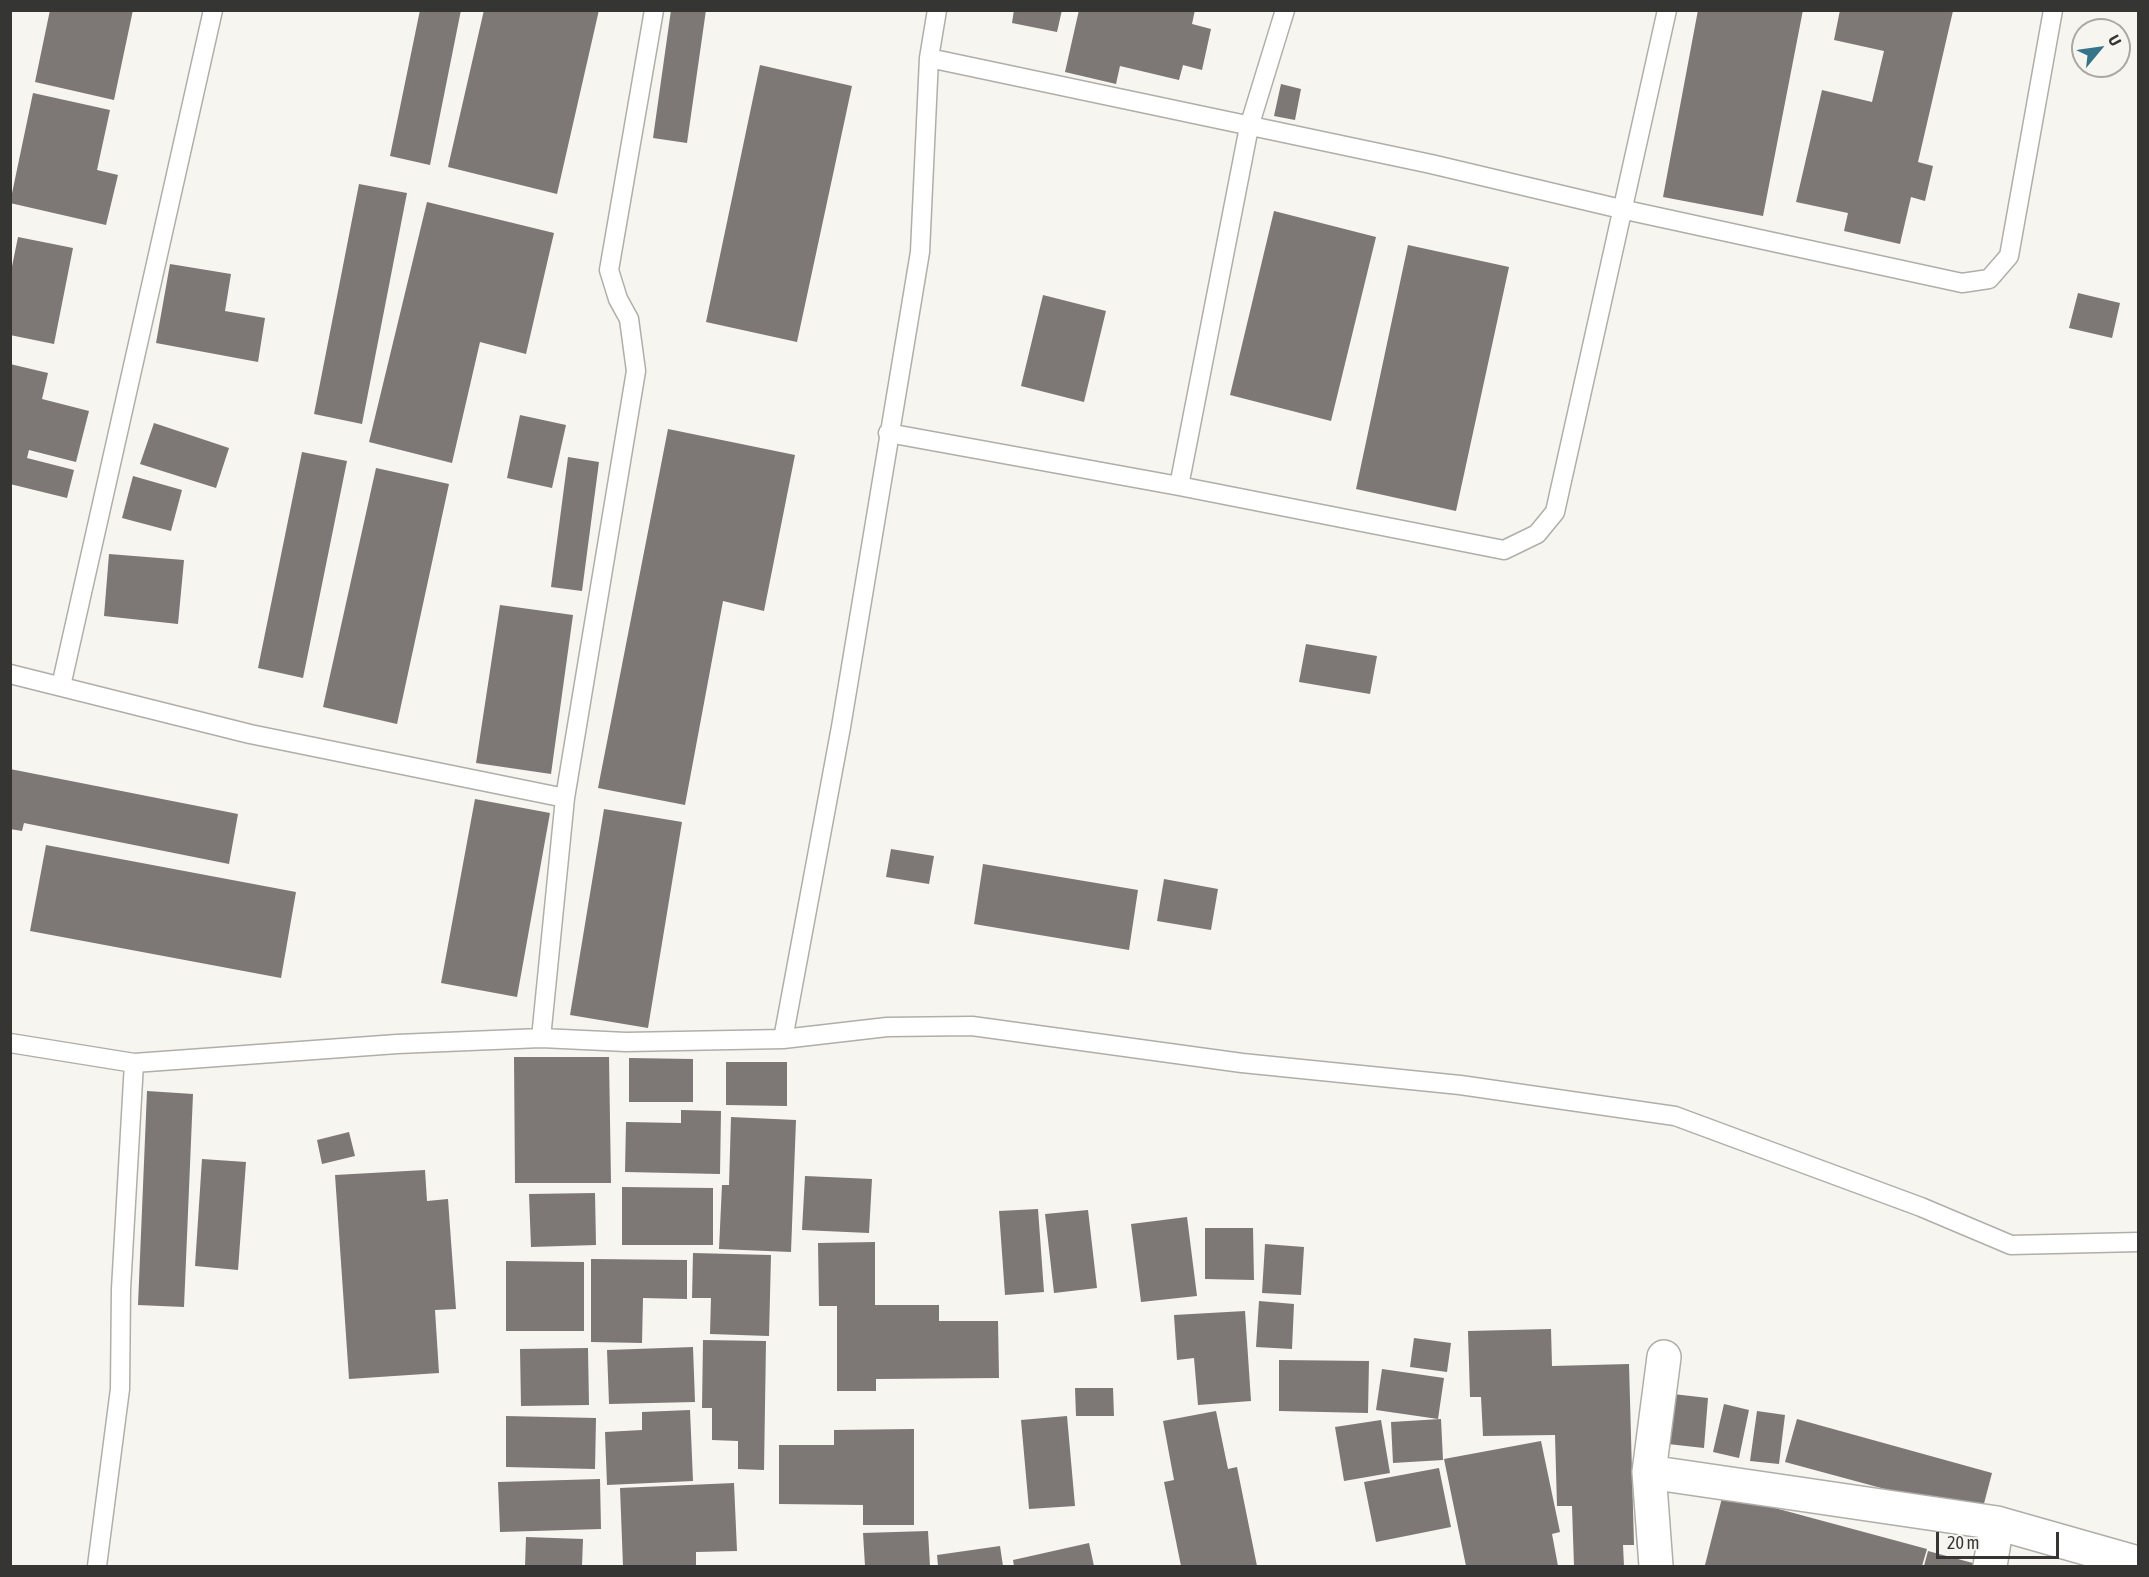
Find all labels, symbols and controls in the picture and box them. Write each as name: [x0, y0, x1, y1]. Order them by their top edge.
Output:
north arrow: [2071, 18, 2131, 78]
text: U: [2105, 32, 2125, 49]
scale bar: [1939, 1520, 2062, 1558]
text: 20 m: [1947, 1532, 1979, 1553]

